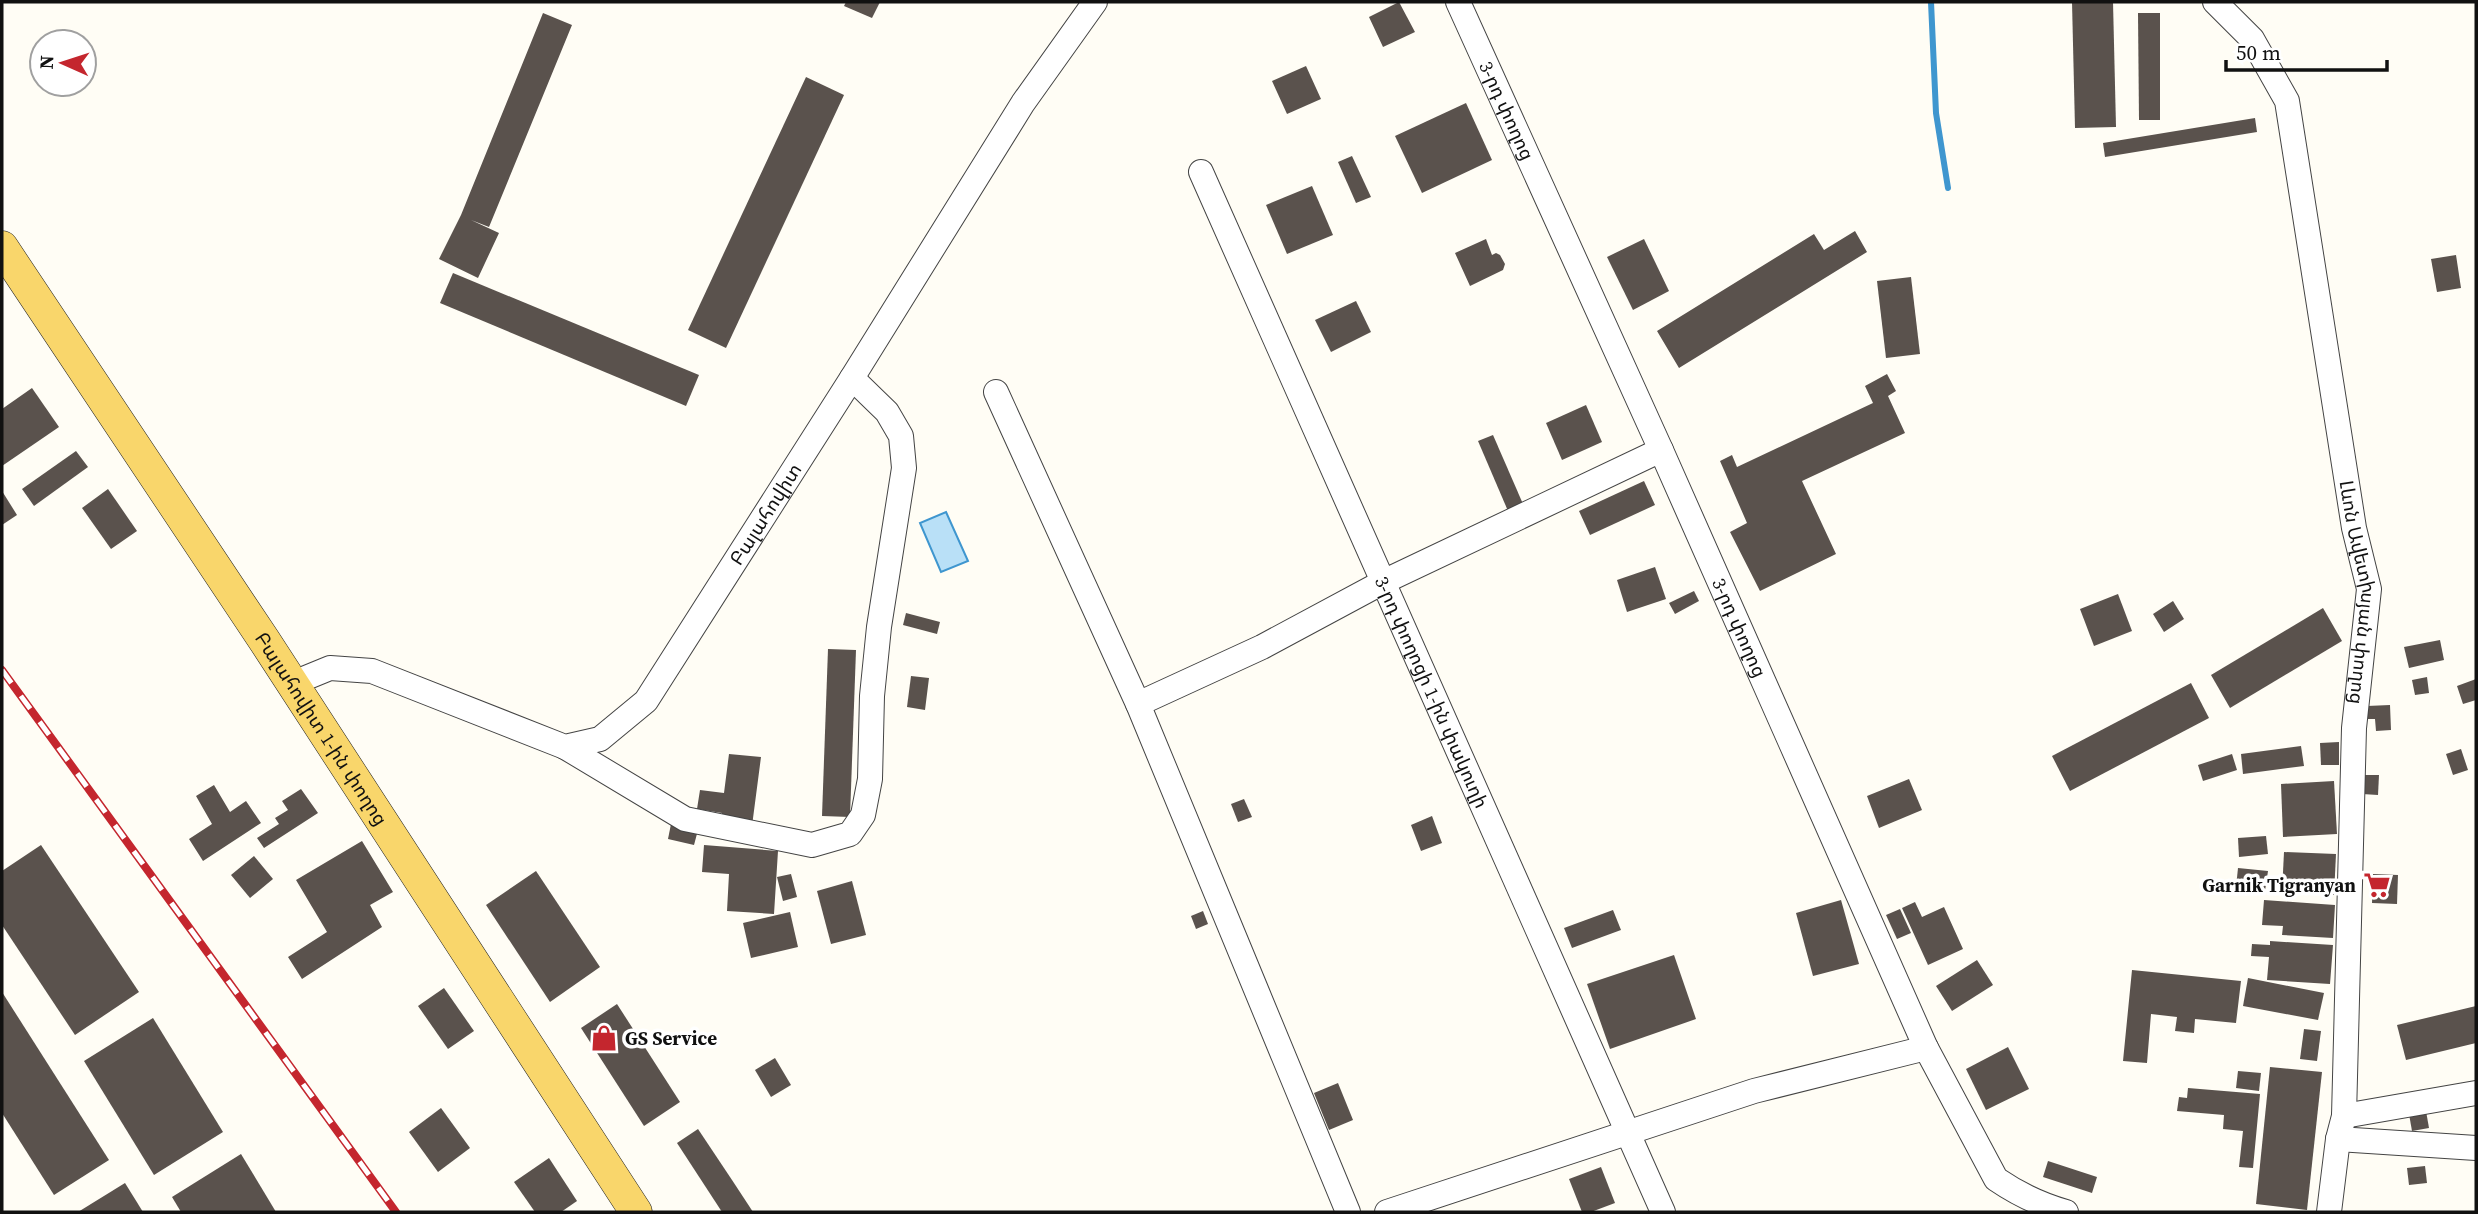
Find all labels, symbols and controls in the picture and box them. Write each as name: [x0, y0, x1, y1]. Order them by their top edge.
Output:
north arrow: [28, 28, 98, 98]
scale bar: [2226, 28, 2387, 72]
text: 50 m: [2236, 38, 2281, 67]
text: N: [33, 54, 59, 70]
street label: 3-րդ փողոց: [1473, 57, 1541, 164]
street label: Բալահովիտ: [723, 458, 807, 570]
street label: Լևոն Ավետիսյան փողոց: [2334, 478, 2382, 706]
street label: 3-րդ փողոցի 1-ին փակուղի: [1369, 572, 1495, 812]
street label: 3-րդ փողոց: [1706, 574, 1773, 681]
street label: Բալահովիտ 1-ին փողոց: [249, 627, 394, 830]
supermarket icon: Garnik Tigranyan: [2362, 870, 2392, 900]
place label: Garnik Tigranyan: [2202, 872, 2356, 898]
shop icon: GS Service: [589, 1023, 619, 1053]
place label: GS Service: [625, 1025, 717, 1051]

